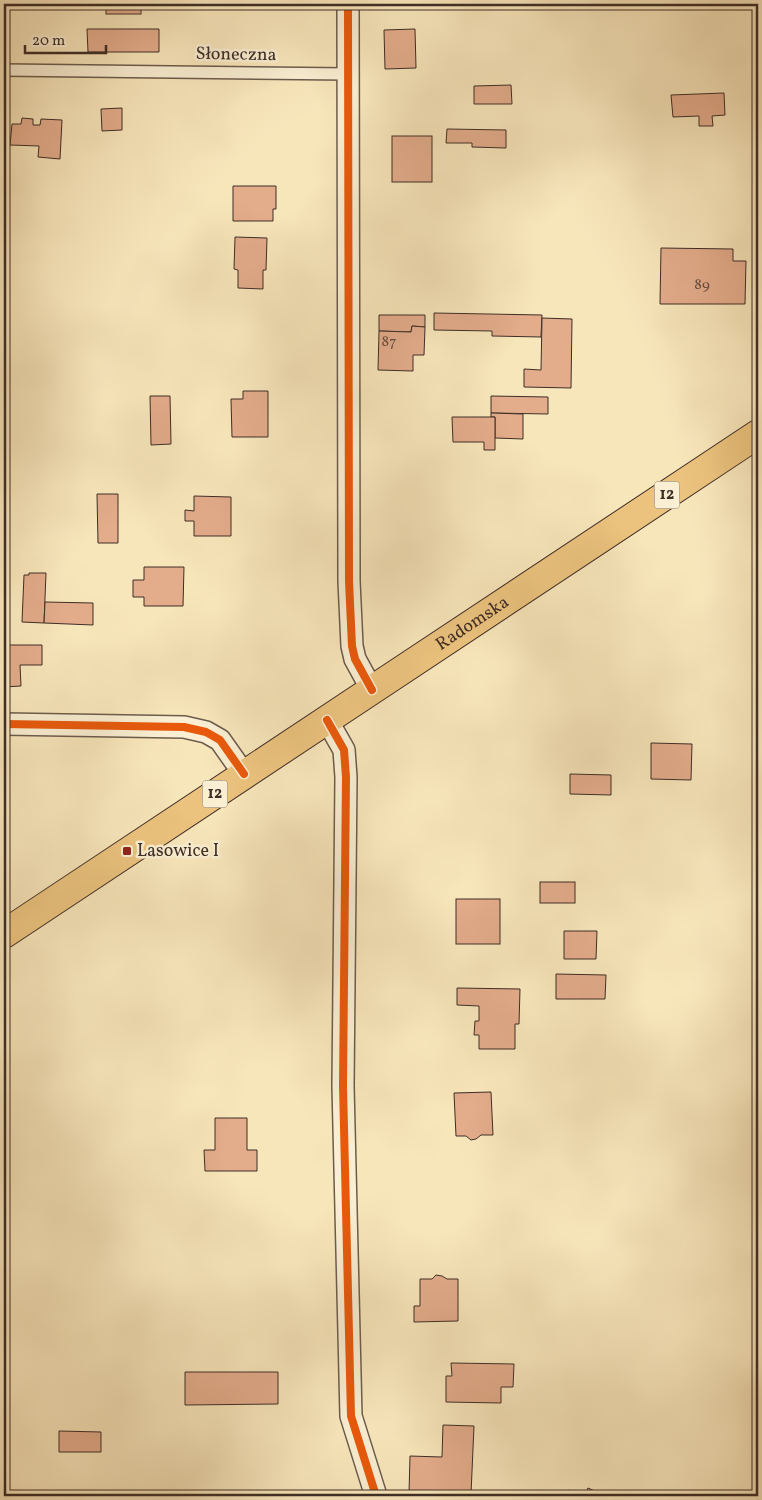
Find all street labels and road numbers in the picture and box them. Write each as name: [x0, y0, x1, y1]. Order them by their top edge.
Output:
street label: Słoneczna: [195, 42, 277, 68]
road number: 12: [654, 482, 680, 508]
street label: Radomska: [431, 590, 514, 657]
road number: 12: [202, 781, 228, 808]

